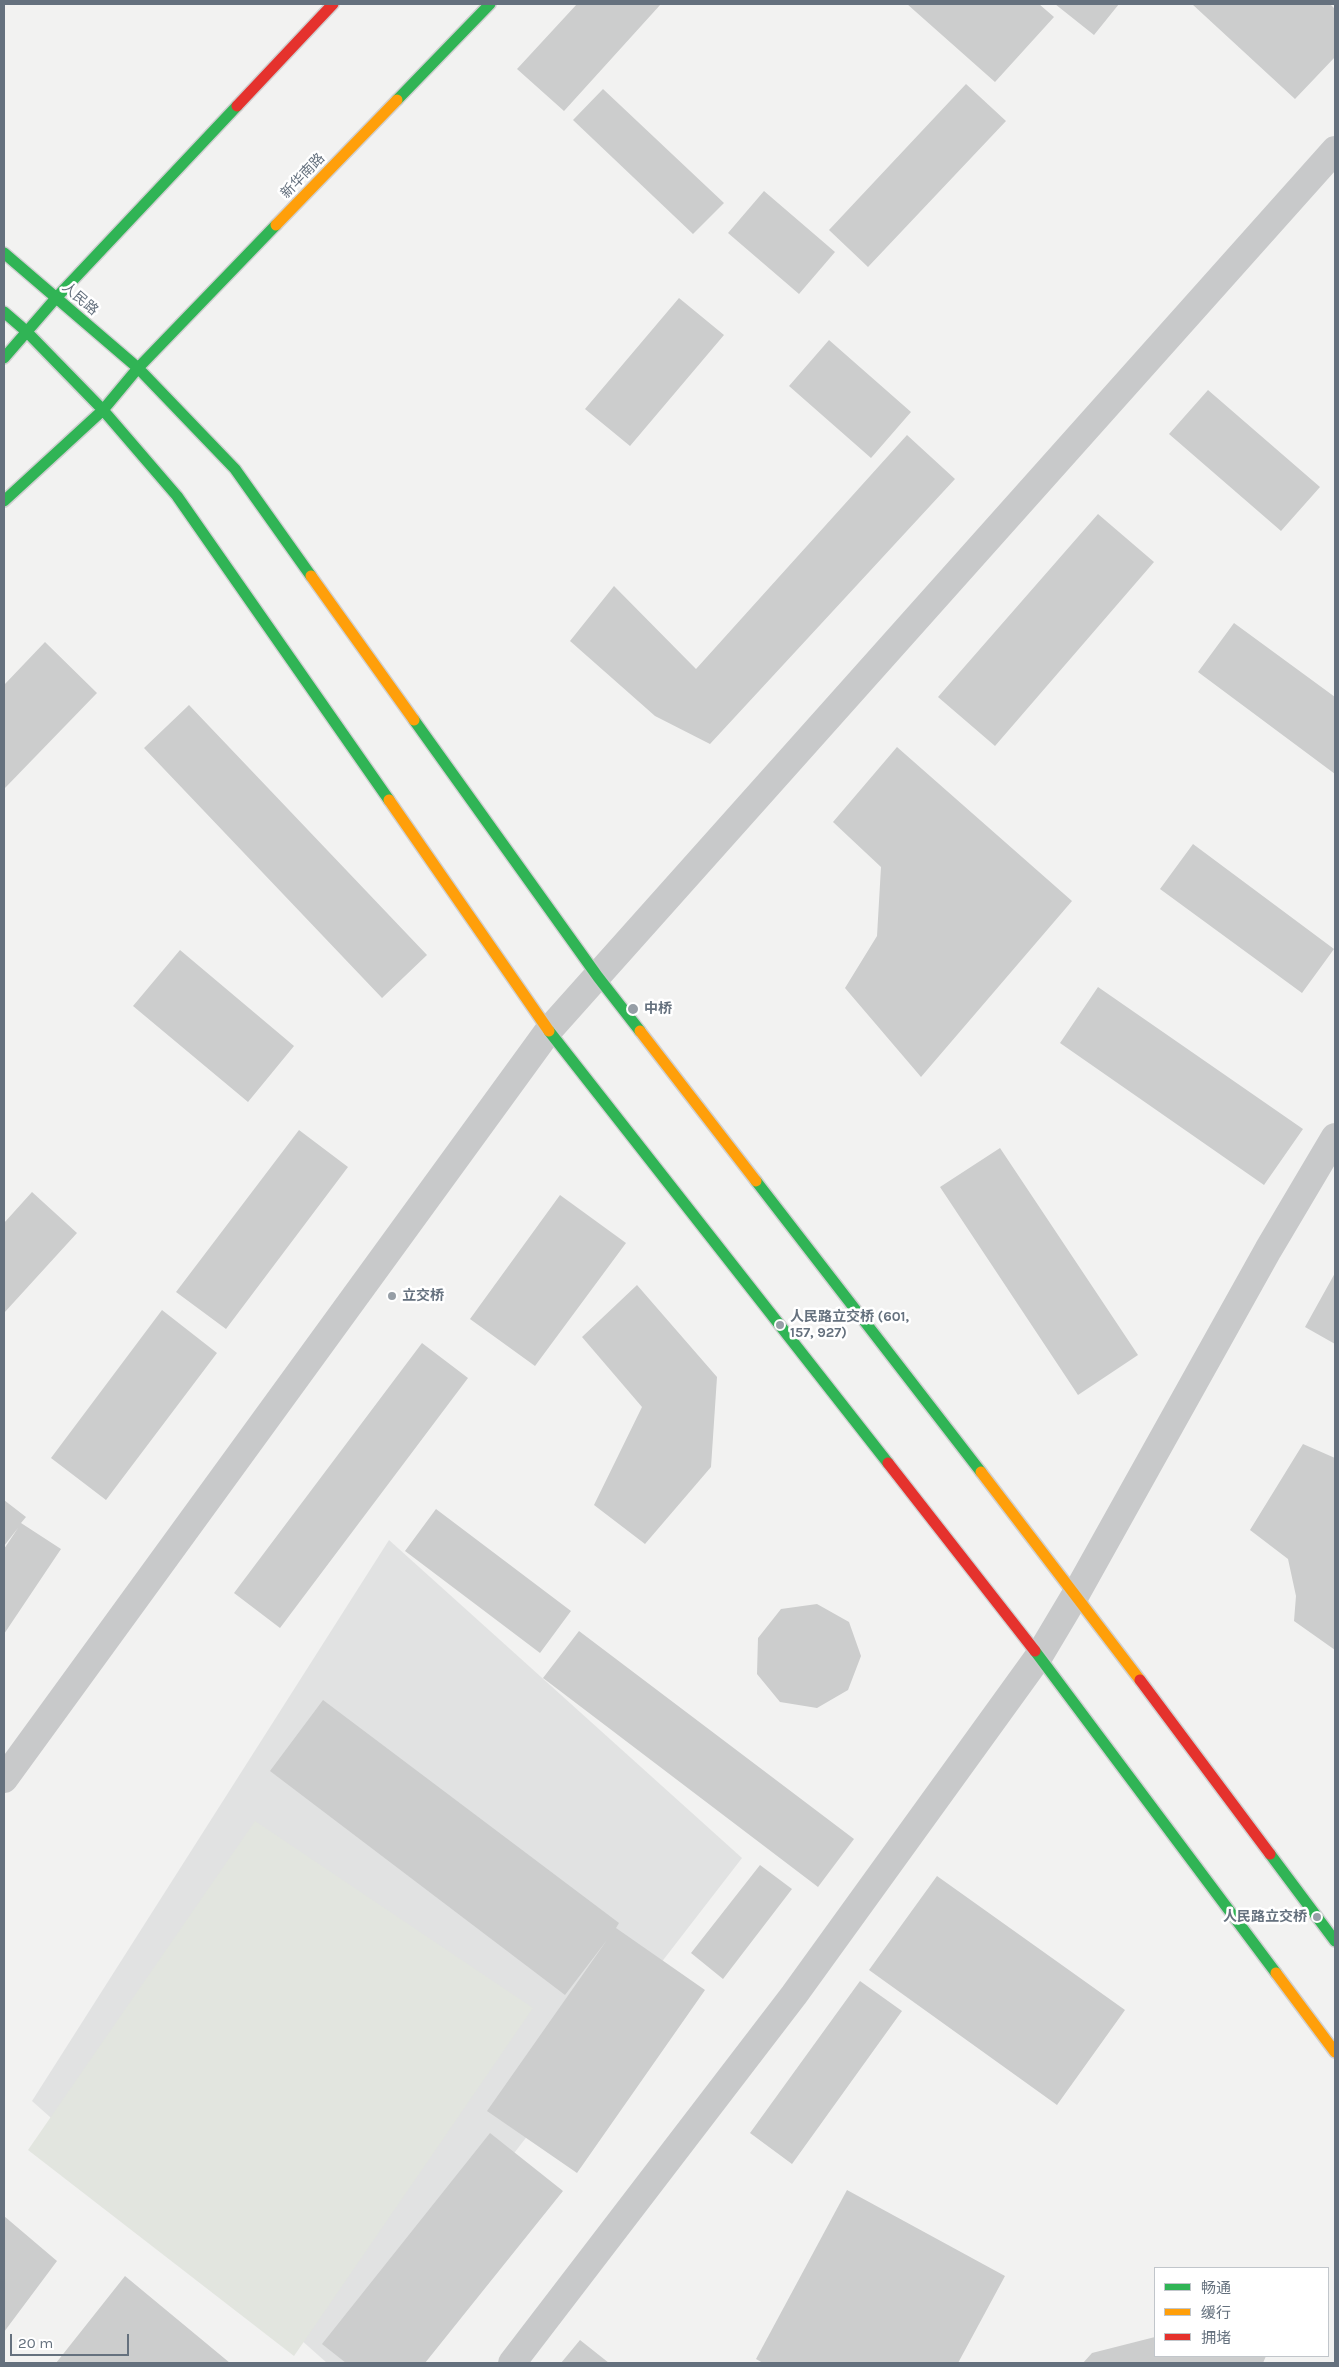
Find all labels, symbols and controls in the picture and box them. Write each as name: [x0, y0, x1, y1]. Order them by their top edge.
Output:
street label: 新华南路: [278, 150, 328, 202]
street label: 人民路: [59, 279, 101, 319]
place label: 中桥: [644, 1001, 672, 1017]
marker: 中桥: [626, 1002, 640, 1016]
place label: 立交桥: [402, 1288, 444, 1304]
marker: 立交桥: [386, 1290, 398, 1302]
place label: 人民路立交桥 (601, 157, 927): [790, 1309, 909, 1341]
marker: 人民路立交桥 (601, 157, 927): [774, 1319, 786, 1331]
place label: 人民路立交桥: [1223, 1909, 1307, 1925]
marker: 人民路立交桥: [1311, 1911, 1323, 1923]
legend: [1154, 2267, 1329, 2357]
text: 畅通: [1201, 2279, 1231, 2297]
text: 缓行: [1201, 2304, 1231, 2322]
scale bar: [12, 2324, 131, 2356]
text: 拥堵: [1201, 2329, 1231, 2347]
text: 20 m: [18, 2334, 53, 2352]

